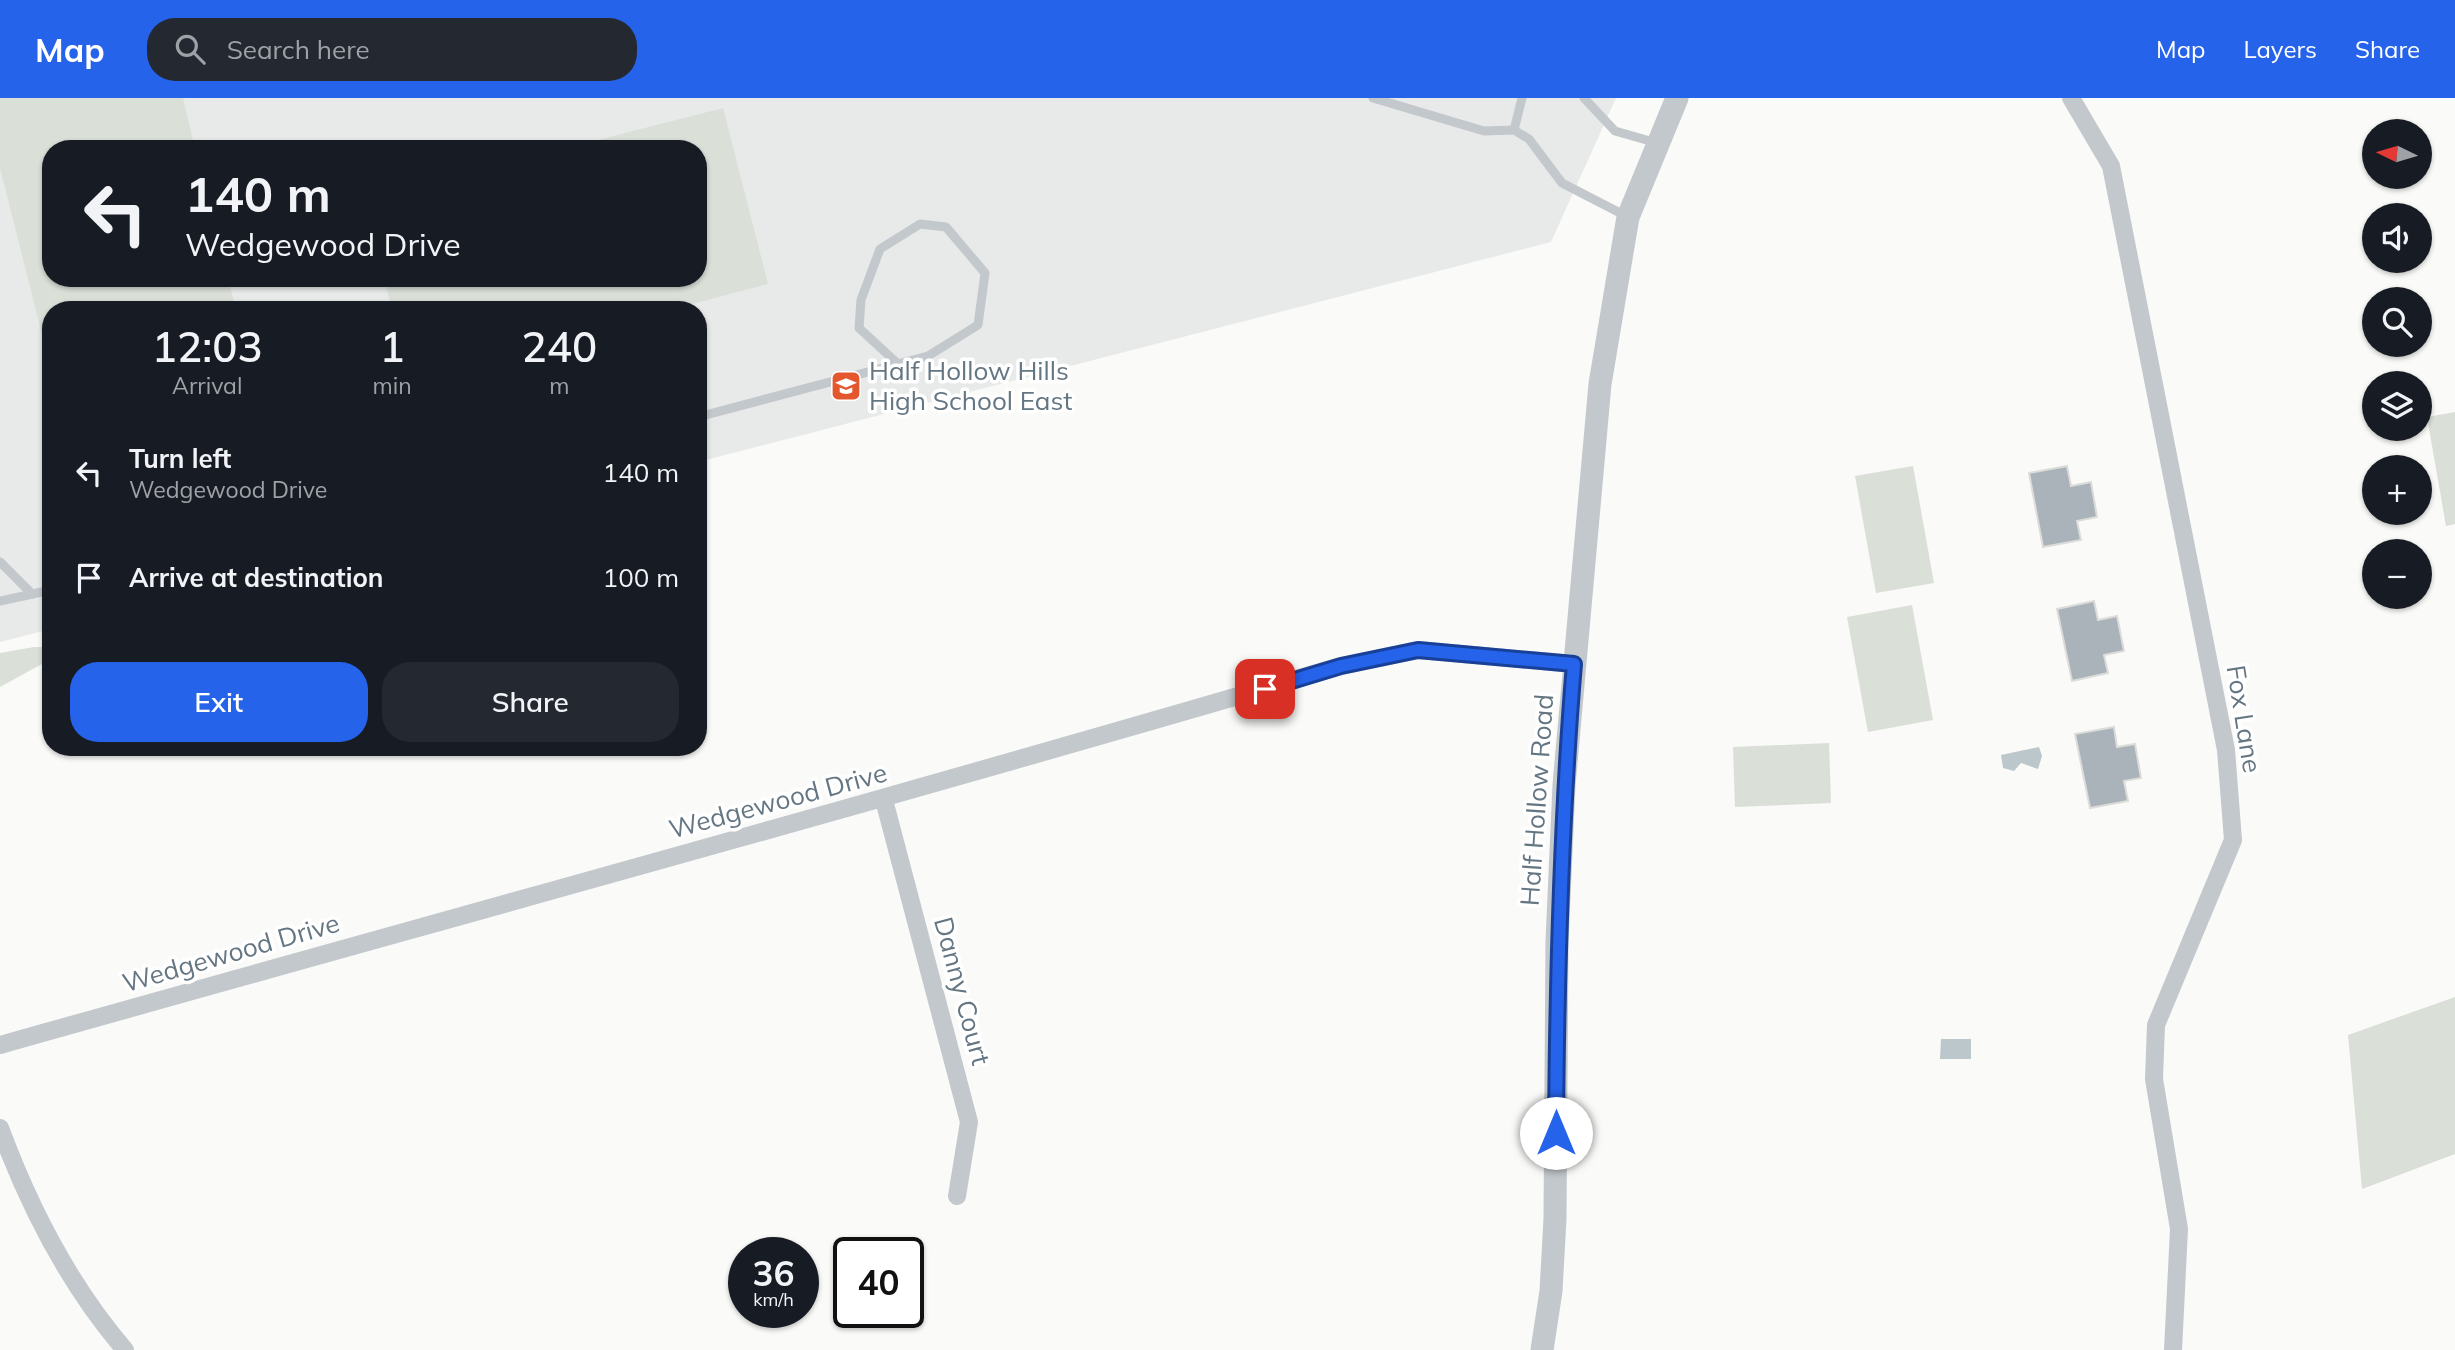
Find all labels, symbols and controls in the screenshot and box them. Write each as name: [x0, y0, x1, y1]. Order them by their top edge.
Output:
search box: [147, 18, 637, 81]
text: Map: [35, 29, 105, 70]
icon: search: [171, 30, 209, 68]
text: Search here: [227, 33, 370, 66]
text: Map: [2156, 34, 2205, 64]
text: Layers: [2243, 34, 2317, 64]
text: Share: [2355, 34, 2420, 64]
north arrow: [2362, 119, 2432, 189]
map controls: [2362, 119, 2432, 609]
text: 140 m: [185, 163, 331, 224]
icon: left: [70, 168, 161, 259]
button: sound: [2362, 203, 2432, 273]
text: Wedgewood Drive: [185, 224, 461, 264]
button: search: [2362, 287, 2432, 357]
text: 12:03: [152, 320, 263, 373]
text: 1: [379, 320, 405, 373]
text: 240: [522, 320, 597, 373]
place label: Half Hollow Hills High School East: [869, 354, 1072, 417]
school or university icon: Half Hollow Hills High School East: [829, 369, 863, 403]
text: Arrival: [172, 371, 242, 400]
text: min: [372, 371, 412, 400]
text: m: [549, 371, 569, 400]
button: layers: [2362, 371, 2432, 441]
text: Turn left: [129, 442, 231, 475]
icon: left: [70, 454, 108, 492]
button: +: [2362, 455, 2432, 525]
text: 140 m: [603, 456, 679, 489]
text: Wedgewood Drive: [129, 475, 327, 504]
button: −: [2362, 539, 2432, 609]
icon: arrive: [70, 559, 108, 597]
text: Arrive at destination: [129, 561, 384, 594]
text: 100 m: [603, 561, 679, 594]
pin: [1235, 659, 1295, 719]
button: Exit: [70, 662, 368, 742]
button: Share: [382, 662, 679, 742]
street label: Fox Lane: [2220, 663, 2269, 775]
icon: arrive: [1246, 670, 1284, 708]
street label: Half Hollow Road: [1513, 693, 1560, 907]
street label: Wedgewood Drive: [665, 756, 890, 845]
street label: Wedgewood Drive: [119, 906, 343, 999]
street label: Danny Court: [927, 913, 998, 1069]
position arrow: [1519, 1096, 1593, 1170]
speed limit sign: 40: [833, 1237, 924, 1328]
text: 36: [752, 1251, 795, 1295]
text: km/h: [753, 1288, 794, 1311]

